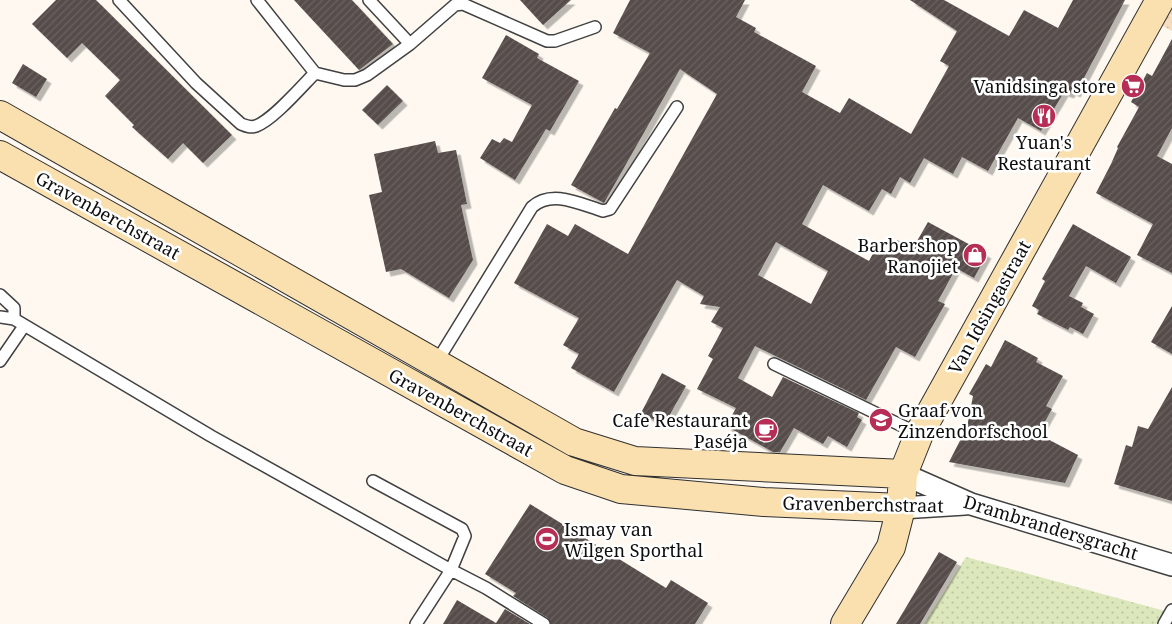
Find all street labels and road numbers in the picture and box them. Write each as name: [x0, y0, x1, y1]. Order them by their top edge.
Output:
street label: Gravenberchstraat: [32, 165, 184, 265]
street label: Van Idsingastraat: [942, 236, 1036, 378]
street label: Gravenberchstraat: [385, 362, 537, 462]
street label: Drambrandersgracht: [961, 489, 1141, 565]
street label: Gravenberchstraat: [782, 491, 944, 517]

